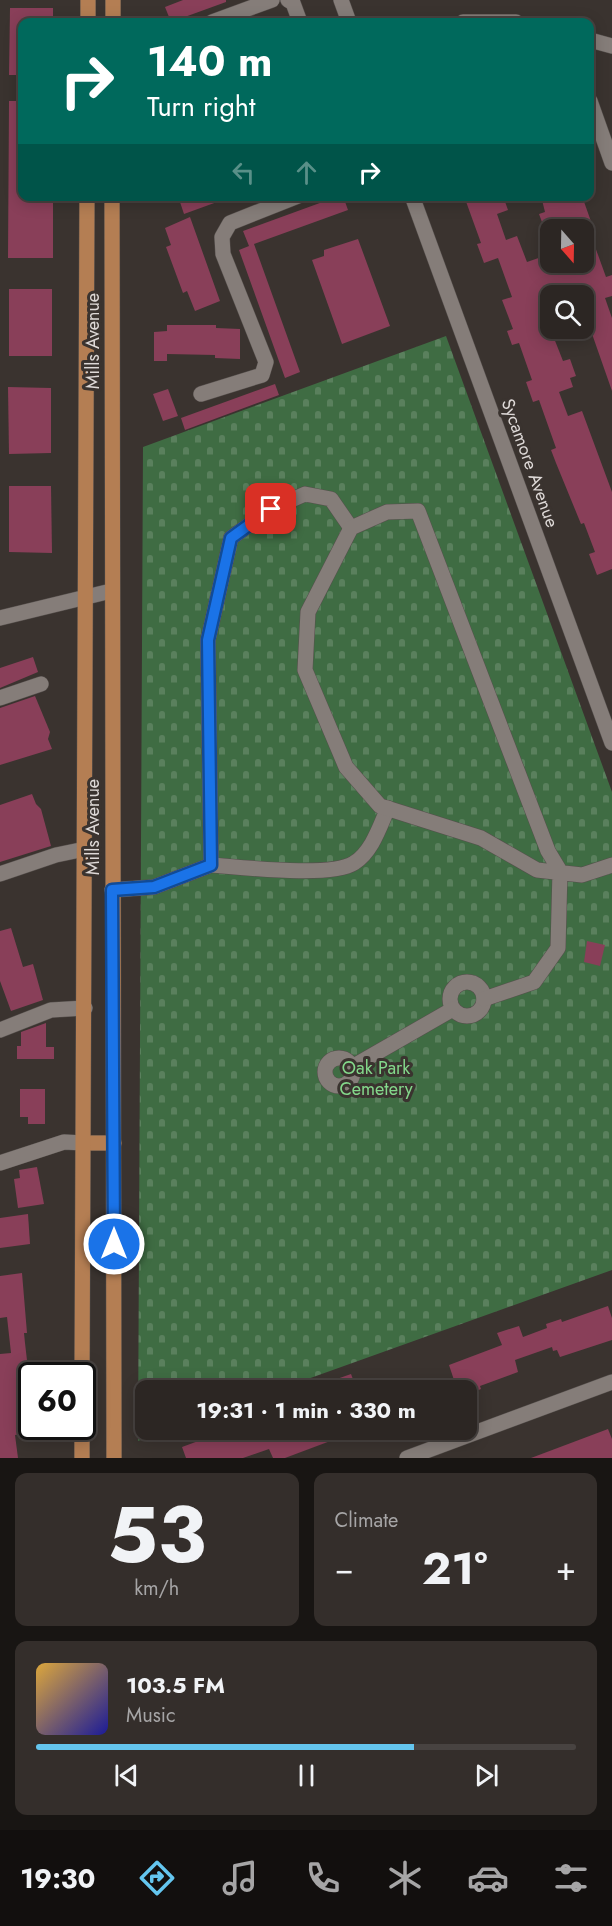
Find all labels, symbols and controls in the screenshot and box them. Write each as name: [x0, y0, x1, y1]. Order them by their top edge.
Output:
text: 140 m: [147, 31, 273, 92]
icon: right: [48, 42, 126, 120]
text: Turn right: [147, 87, 255, 126]
icon: left: [227, 156, 260, 189]
icon: ahead: [290, 156, 323, 189]
icon: right: [353, 156, 386, 189]
north arrow: [540, 219, 594, 273]
map controls: [540, 219, 594, 339]
button: search: [540, 285, 594, 339]
street label: Mills Avenue: [80, 293, 106, 389]
street label: Sycamore Avenue: [495, 395, 565, 531]
pin: [245, 483, 296, 534]
icon: arrive: [254, 492, 287, 525]
street label: Mills Avenue: [80, 779, 106, 875]
park label: Oak Park Cemetery: [339, 1055, 413, 1102]
position arrow: [82, 1212, 146, 1276]
speed limit sign: 60: [18, 1362, 96, 1440]
text: 19:31 · 1 min · 330 m: [196, 1394, 416, 1426]
text: 53: [107, 1479, 206, 1591]
text: Climate: [335, 1506, 398, 1535]
text: 21°: [422, 1536, 488, 1601]
text: −: [335, 1545, 354, 1592]
text: +: [556, 1545, 576, 1592]
text: km/h: [134, 1574, 179, 1603]
text: 103.5 FM: [126, 1669, 225, 1701]
text: Music: [126, 1701, 176, 1730]
icon: previous: [110, 1759, 143, 1792]
icon: pause: [290, 1759, 323, 1792]
icon: next: [470, 1759, 503, 1792]
icon: directions: [136, 1857, 178, 1899]
icon: music: [219, 1857, 261, 1899]
icon: phone: [302, 1857, 344, 1899]
icon: climate: [384, 1857, 426, 1899]
icon: car: [467, 1857, 509, 1899]
icon: filters: [550, 1857, 592, 1899]
text: 19:30: [20, 1859, 96, 1898]

